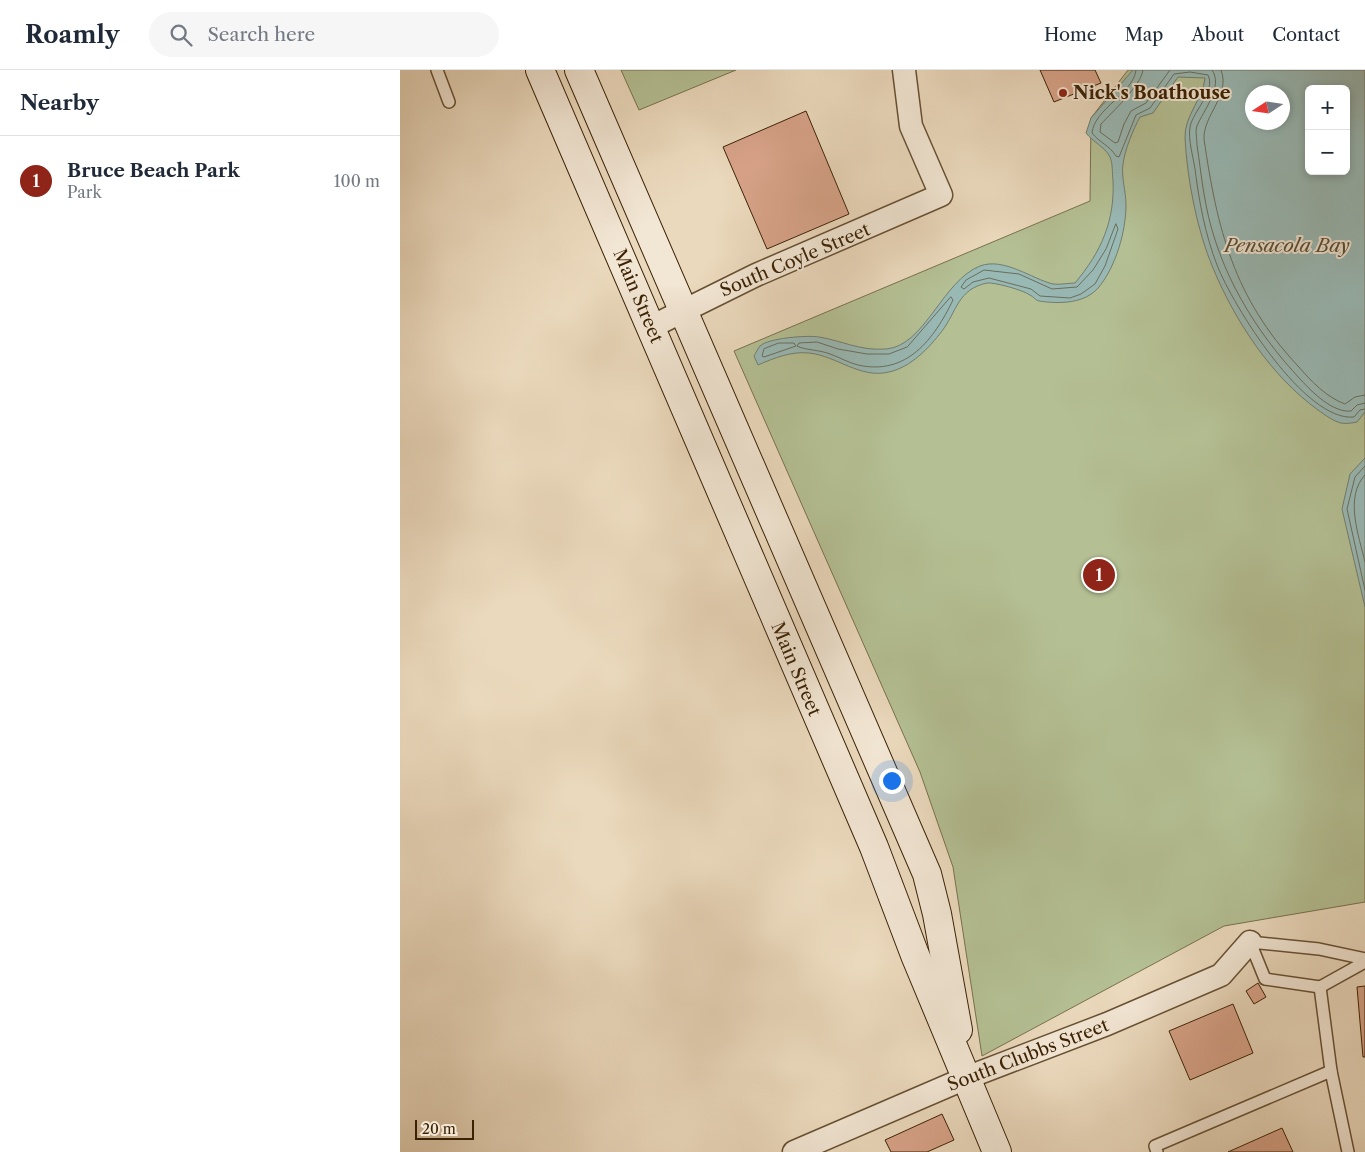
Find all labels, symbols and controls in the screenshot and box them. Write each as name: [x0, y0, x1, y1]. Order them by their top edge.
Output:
search box: [149, 12, 499, 57]
text: Roamly: [25, 20, 119, 49]
icon: search: [167, 21, 195, 49]
text: Search here: [207, 23, 315, 46]
text: Home: [1044, 24, 1097, 46]
text: Map: [1125, 24, 1163, 46]
text: About: [1191, 24, 1244, 46]
text: Contact: [1272, 24, 1340, 46]
place label: Nick's Boathouse: [1073, 82, 1231, 104]
north arrow: [1245, 85, 1290, 130]
map controls: [1305, 85, 1350, 175]
button: +: [1305, 85, 1350, 130]
marker: Nick's Boathouse: [1057, 87, 1069, 99]
text: Nearby: [20, 90, 99, 115]
button: −: [1305, 130, 1350, 175]
text: Bruce Beach Park: [67, 159, 240, 182]
text: 1: [32, 171, 40, 191]
text: 100 m: [334, 171, 380, 191]
text: Park: [67, 182, 102, 202]
street label: South Coyle Street: [717, 218, 874, 302]
water label: Pensacola Bay: [1222, 234, 1350, 257]
street label: Main Street: [608, 246, 668, 347]
pin: 1: [1083, 556, 1115, 594]
street label: Main Street: [766, 619, 826, 720]
your location: [879, 768, 905, 794]
street label: South Clubbs Street: [944, 1014, 1112, 1096]
scale bar: [415, 1117, 474, 1140]
text: 20 m: [422, 1120, 456, 1138]

